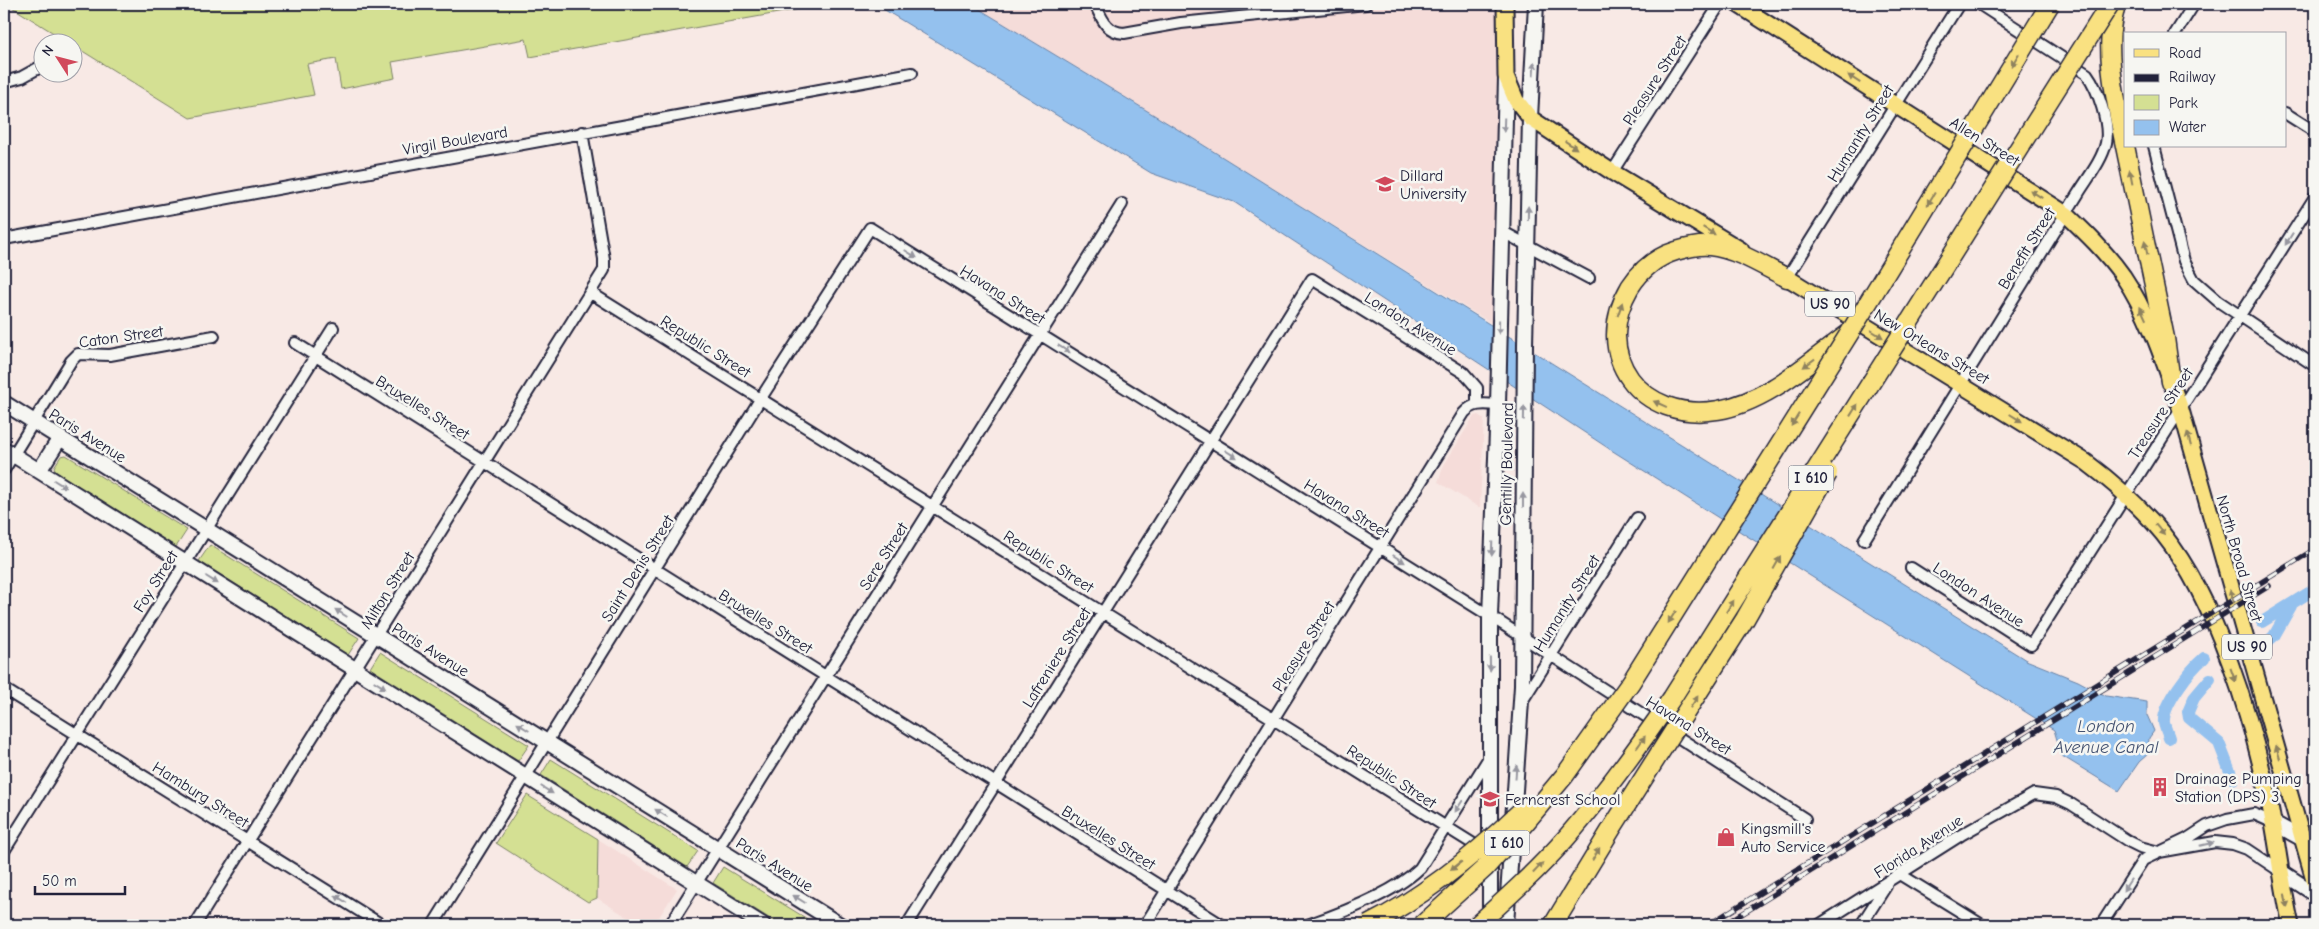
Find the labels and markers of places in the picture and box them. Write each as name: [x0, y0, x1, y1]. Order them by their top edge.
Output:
place label: Dillard University: [1400, 167, 1467, 203]
school or university icon: Dillard University: [1374, 173, 1396, 195]
place label: Drainage Pumping Station (DPS) 3: [2175, 770, 2302, 806]
building icon: Drainage Pumping Station (DPS) 3: [2149, 776, 2171, 798]
school or university icon: Ferncrest School: [1479, 788, 1501, 810]
place label: Ferncrest School: [1505, 791, 1620, 809]
place label: Kingsmill's Auto Service: [1741, 820, 1826, 856]
shop icon: Kingsmill's Auto Service: [1715, 826, 1737, 848]

